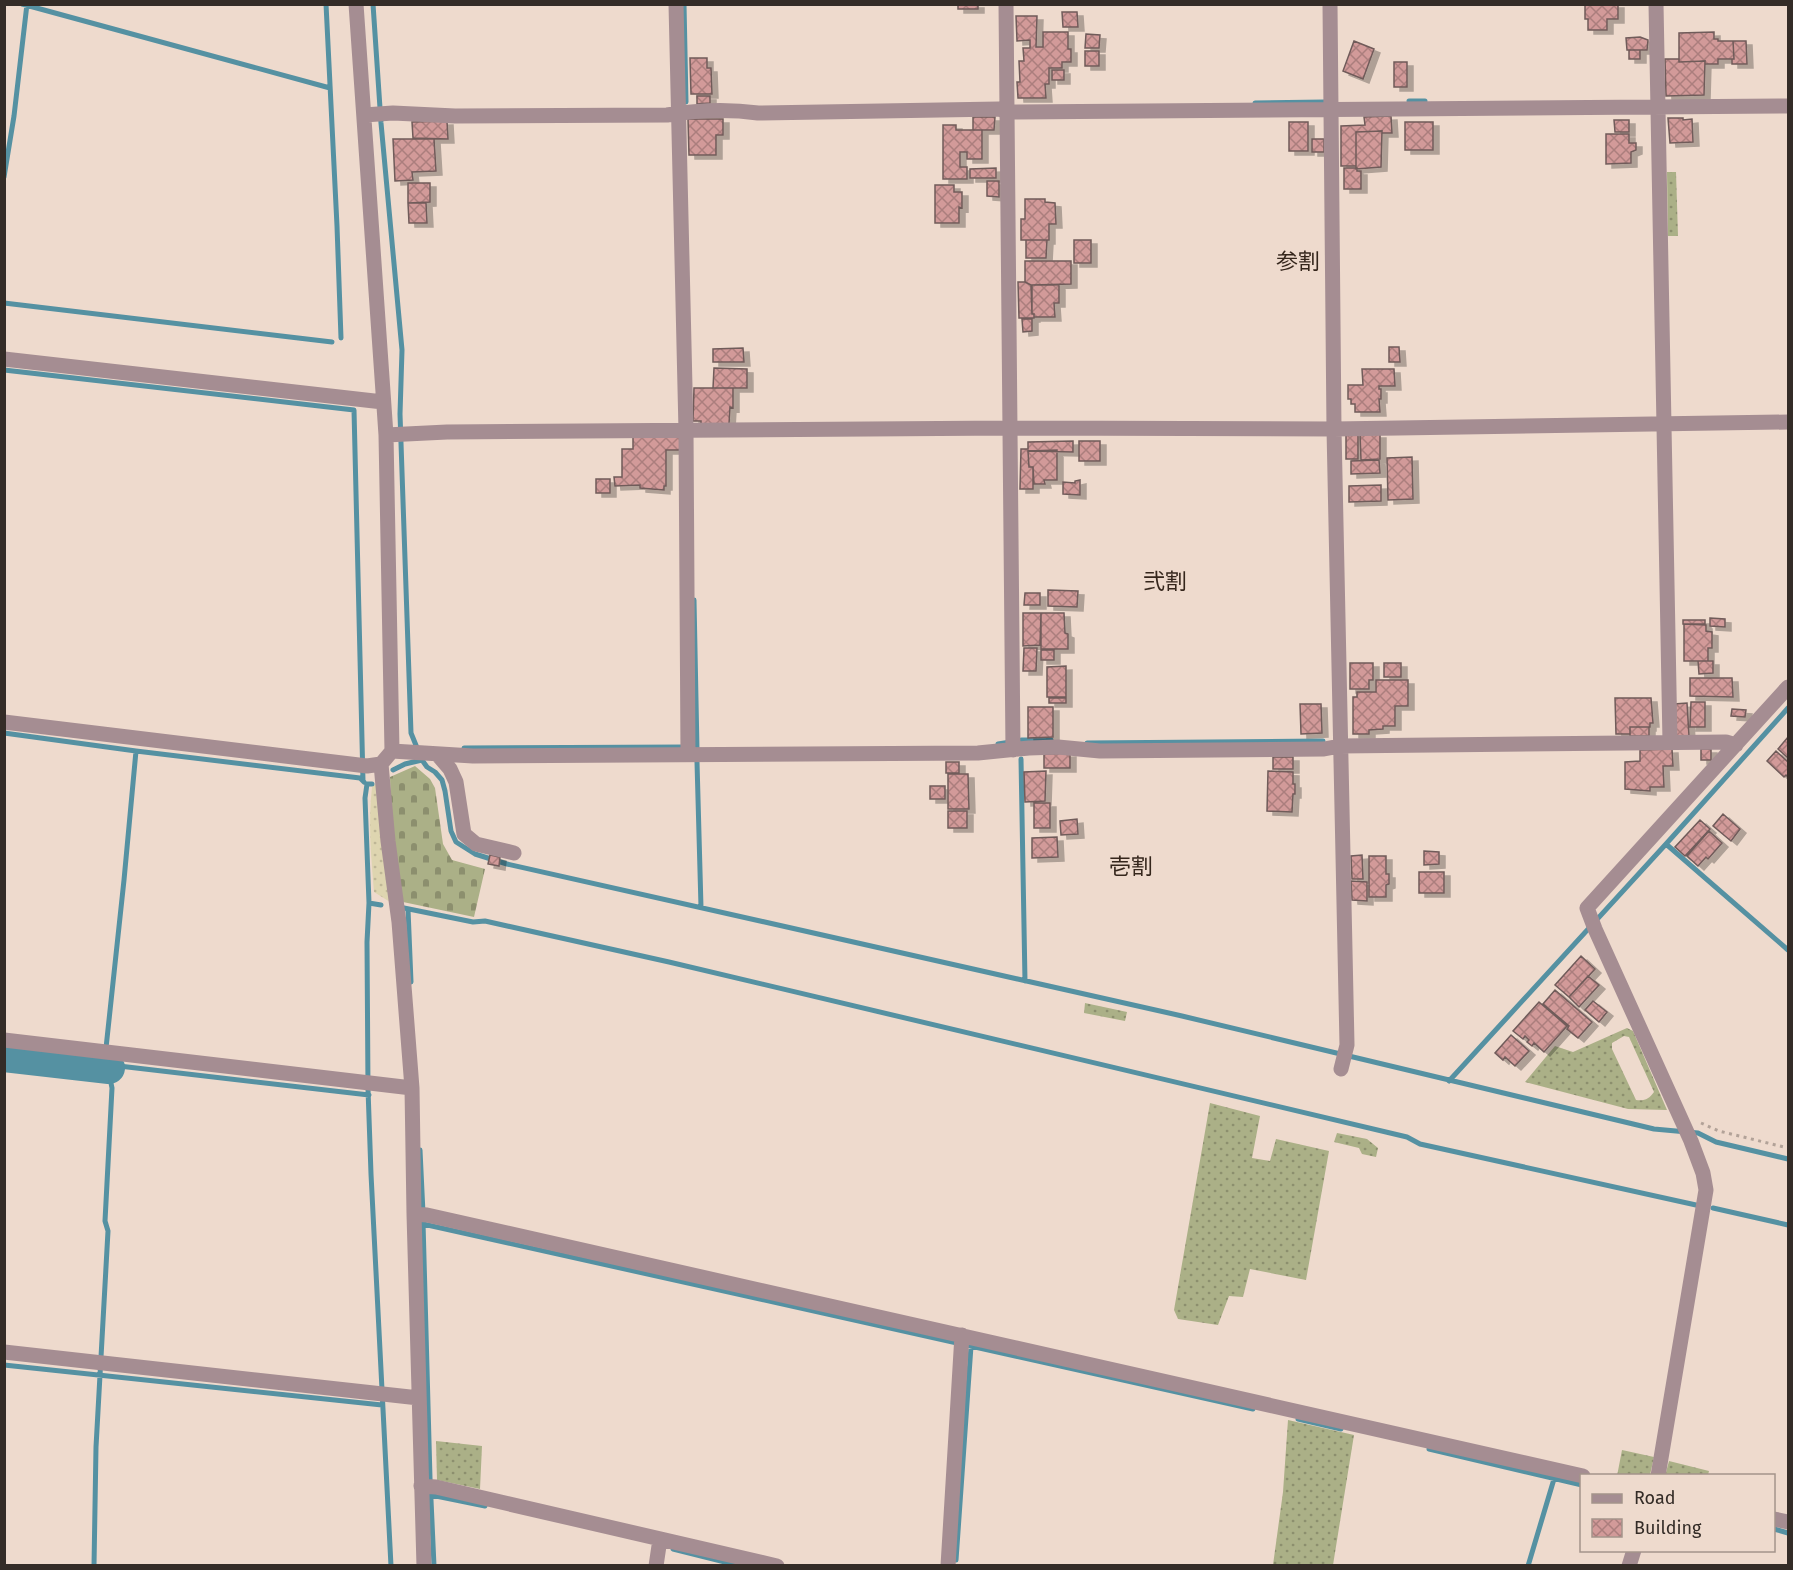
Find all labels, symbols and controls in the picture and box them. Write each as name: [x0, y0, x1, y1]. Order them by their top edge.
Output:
district label: 参割: [1276, 248, 1320, 275]
district label: 弐割: [1143, 568, 1187, 595]
district label: 壱割: [1109, 853, 1153, 880]
legend: [1580, 1474, 1775, 1552]
text: Road: [1634, 1487, 1676, 1509]
text: Building: [1634, 1517, 1702, 1539]

